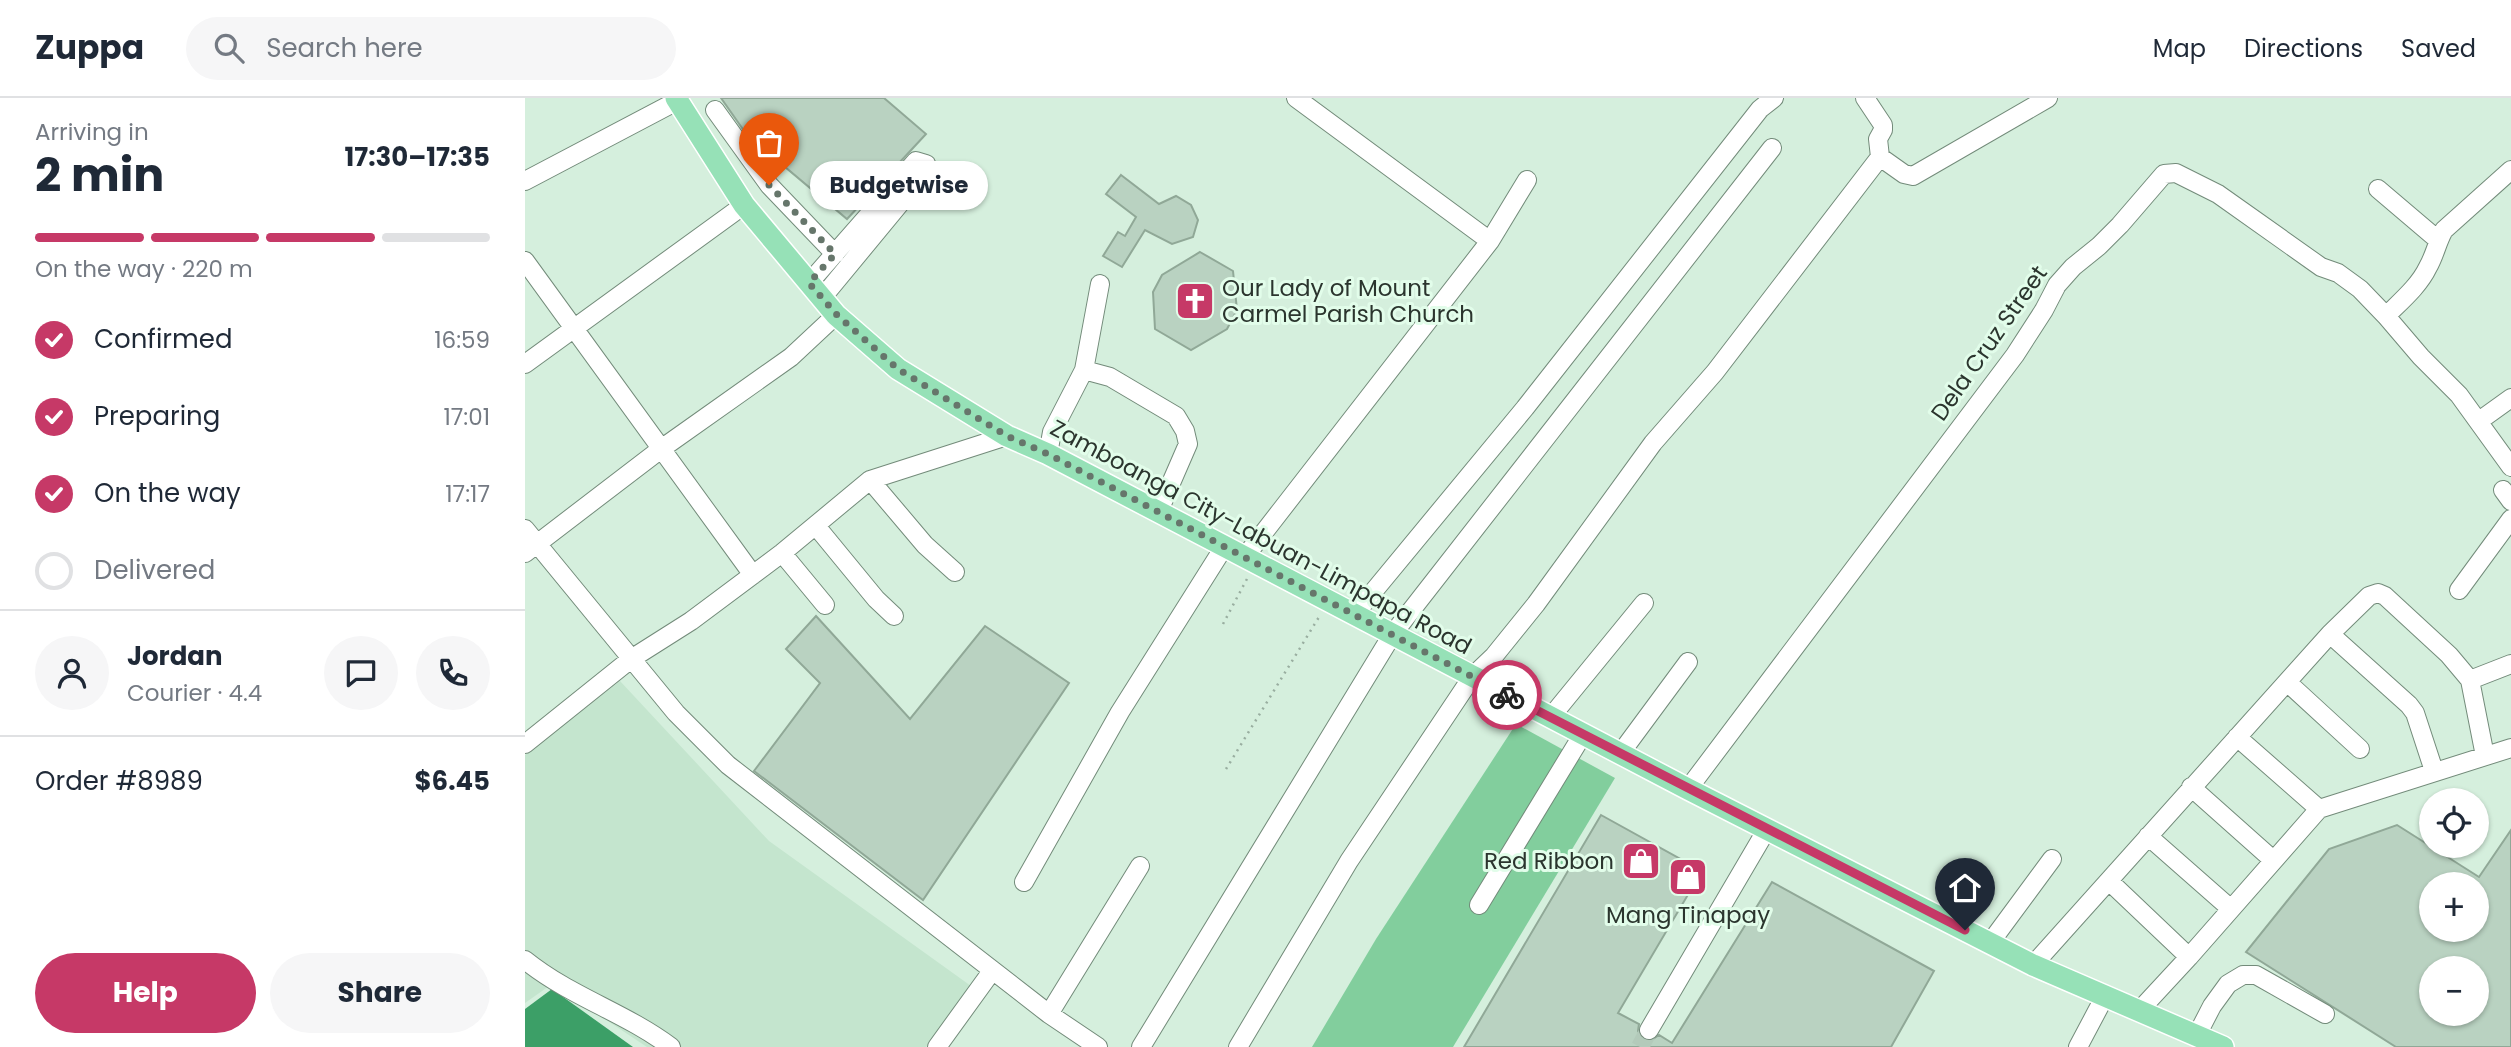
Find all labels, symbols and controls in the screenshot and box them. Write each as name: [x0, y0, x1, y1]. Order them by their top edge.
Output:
search box: [186, 17, 676, 80]
text: Zuppa: [35, 24, 144, 71]
icon: search: [210, 29, 248, 67]
text: Search here: [266, 30, 423, 66]
text: Map: [2153, 32, 2206, 65]
text: Directions: [2244, 32, 2363, 65]
text: Saved: [2401, 32, 2476, 65]
pin: [739, 113, 799, 185]
text: Arriving in: [35, 116, 149, 148]
icon: bag: [750, 124, 788, 162]
text: 17:30–17:35: [344, 139, 490, 175]
text: 2 min: [35, 143, 164, 207]
callout: Budgetwise: [811, 160, 989, 210]
text: Budgetwise: [829, 169, 969, 201]
text: On the way · 220 m: [35, 253, 253, 285]
street label: Dela Cruz Street: [1923, 259, 2055, 427]
place label: Our Lady of Mount Carmel Parish Church: [1222, 272, 1474, 330]
church icon: Our Lady of Mount Carmel Parish Church: [1174, 280, 1216, 322]
icon: check: [35, 321, 73, 359]
text: Confirmed: [94, 321, 232, 357]
text: 16:59: [434, 324, 490, 356]
icon: check: [35, 398, 73, 436]
text: Preparing: [94, 398, 220, 434]
text: 17:01: [443, 401, 490, 433]
street label: Zamboanga City-Labuan-Limpapa Road: [1045, 412, 1477, 662]
icon: check: [35, 475, 73, 513]
text: On the way: [94, 475, 241, 511]
text: 17:17: [445, 478, 490, 510]
text: Delivered: [94, 552, 215, 588]
button: person: [35, 636, 109, 710]
button: chat: [324, 636, 398, 710]
button: phone: [416, 636, 490, 710]
text: Jordan: [127, 638, 223, 674]
courier: [1472, 660, 1542, 730]
icon: bike: [1488, 676, 1526, 714]
text: Courier · 4.4: [127, 677, 262, 709]
text: Order #8989: [35, 763, 203, 799]
text: $6.45: [414, 763, 490, 799]
map controls: [2419, 788, 2489, 1026]
button: locate: [2419, 788, 2489, 858]
shop icon: Red Ribbon: [1620, 840, 1662, 882]
place label: Red Ribbon: [1484, 845, 1614, 877]
shop icon: Mang Tinapay: [1667, 856, 1709, 898]
pin: [1935, 858, 1995, 930]
icon: home: [1946, 869, 1984, 907]
button: +: [2419, 872, 2489, 942]
place label: Mang Tinapay: [1606, 899, 1770, 931]
button: Help: [35, 953, 256, 1033]
button: Share: [270, 953, 490, 1033]
button: −: [2419, 956, 2489, 1026]

